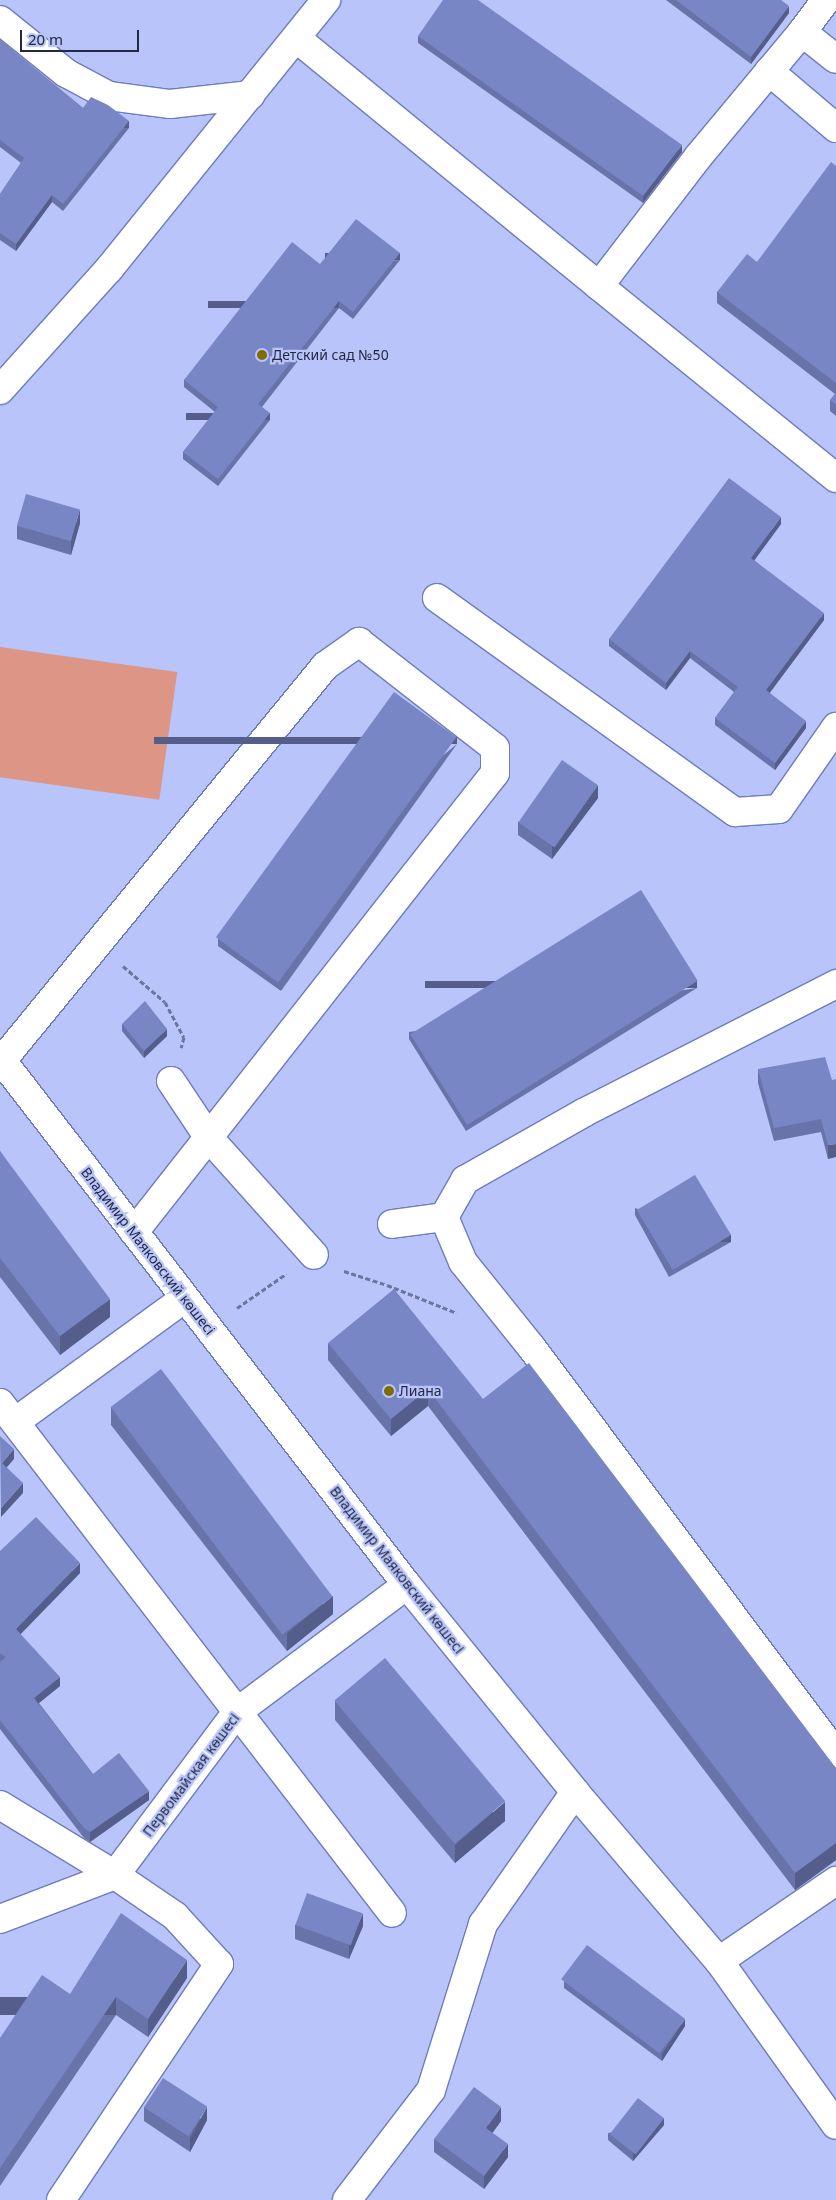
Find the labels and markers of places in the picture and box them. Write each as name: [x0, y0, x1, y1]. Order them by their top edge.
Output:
place label: Детский сад №50: [272, 347, 389, 363]
marker: Детский сад №50: [256, 349, 268, 361]
place label: Лиана: [399, 1383, 442, 1399]
marker: Лиана: [383, 1385, 395, 1397]

